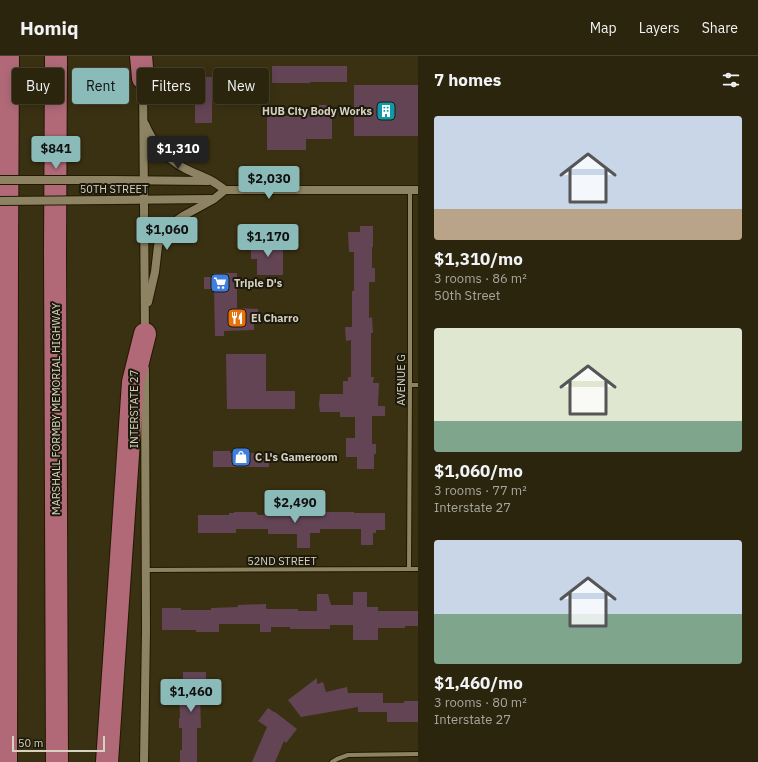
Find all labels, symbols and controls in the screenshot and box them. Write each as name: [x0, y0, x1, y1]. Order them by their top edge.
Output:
text: Homiq: [20, 16, 78, 40]
text: Map: [590, 19, 617, 37]
text: Layers: [639, 19, 680, 37]
text: Share: [702, 19, 738, 37]
chip: Buy: [12, 68, 64, 104]
chip: Rent: [72, 68, 129, 104]
chip: Filters: [137, 68, 205, 104]
chip: New: [213, 68, 269, 104]
text: 7 homes: [434, 69, 501, 91]
icon: filters: [720, 69, 742, 91]
building icon: HUB City Body Works: [375, 100, 397, 122]
place label: HUB City Body Works: [262, 104, 372, 118]
pin: $841: [32, 136, 80, 170]
pin: $1,310: [145, 136, 211, 170]
text: $841: [40, 140, 72, 157]
text: $1,310: [156, 140, 200, 157]
icon: home: [552, 142, 624, 214]
pin: $2,030: [236, 166, 302, 200]
text: $2,030: [247, 170, 291, 187]
street label: 50TH STREET: [80, 182, 149, 196]
pin: $1,060: [134, 217, 200, 251]
text: $1,060: [145, 221, 189, 238]
pin: $1,170: [235, 224, 301, 258]
text: $1,170: [246, 228, 290, 245]
text: $1,310/mo: [434, 248, 523, 270]
text: 3 rooms · 86 m²: [434, 270, 527, 287]
supermarket icon: Triple D's: [209, 272, 231, 294]
place label: Triple D's: [234, 276, 283, 290]
text: 50th Street: [434, 287, 500, 304]
street label: MARSHALL FORMBY MEMORIAL HIGHWAY: [49, 302, 63, 515]
restaurant icon: El Charro: [226, 307, 248, 329]
place label: El Charro: [251, 311, 299, 325]
street label: AVENUE G: [394, 354, 408, 406]
icon: home: [552, 354, 624, 426]
street label: INTERSTATE 27: [127, 370, 141, 448]
shop icon: C L's Gameroom: [230, 446, 252, 468]
place label: C L's Gameroom: [255, 450, 338, 464]
text: $1,060/mo: [434, 460, 523, 482]
text: 3 rooms · 77 m²: [434, 482, 527, 499]
pin: $2,490: [262, 490, 328, 524]
text: $2,490: [273, 494, 317, 511]
text: Interstate 27: [434, 499, 511, 516]
street label: 52ND STREET: [247, 554, 318, 568]
icon: home: [552, 566, 624, 638]
text: $1,460/mo: [434, 672, 523, 694]
pin: $1,460: [158, 679, 224, 713]
text: $1,460: [169, 683, 213, 700]
text: 3 rooms · 80 m²: [434, 694, 527, 711]
text: Interstate 27: [434, 711, 511, 728]
scale bar: [12, 734, 105, 753]
text: 50 m: [18, 736, 43, 750]

